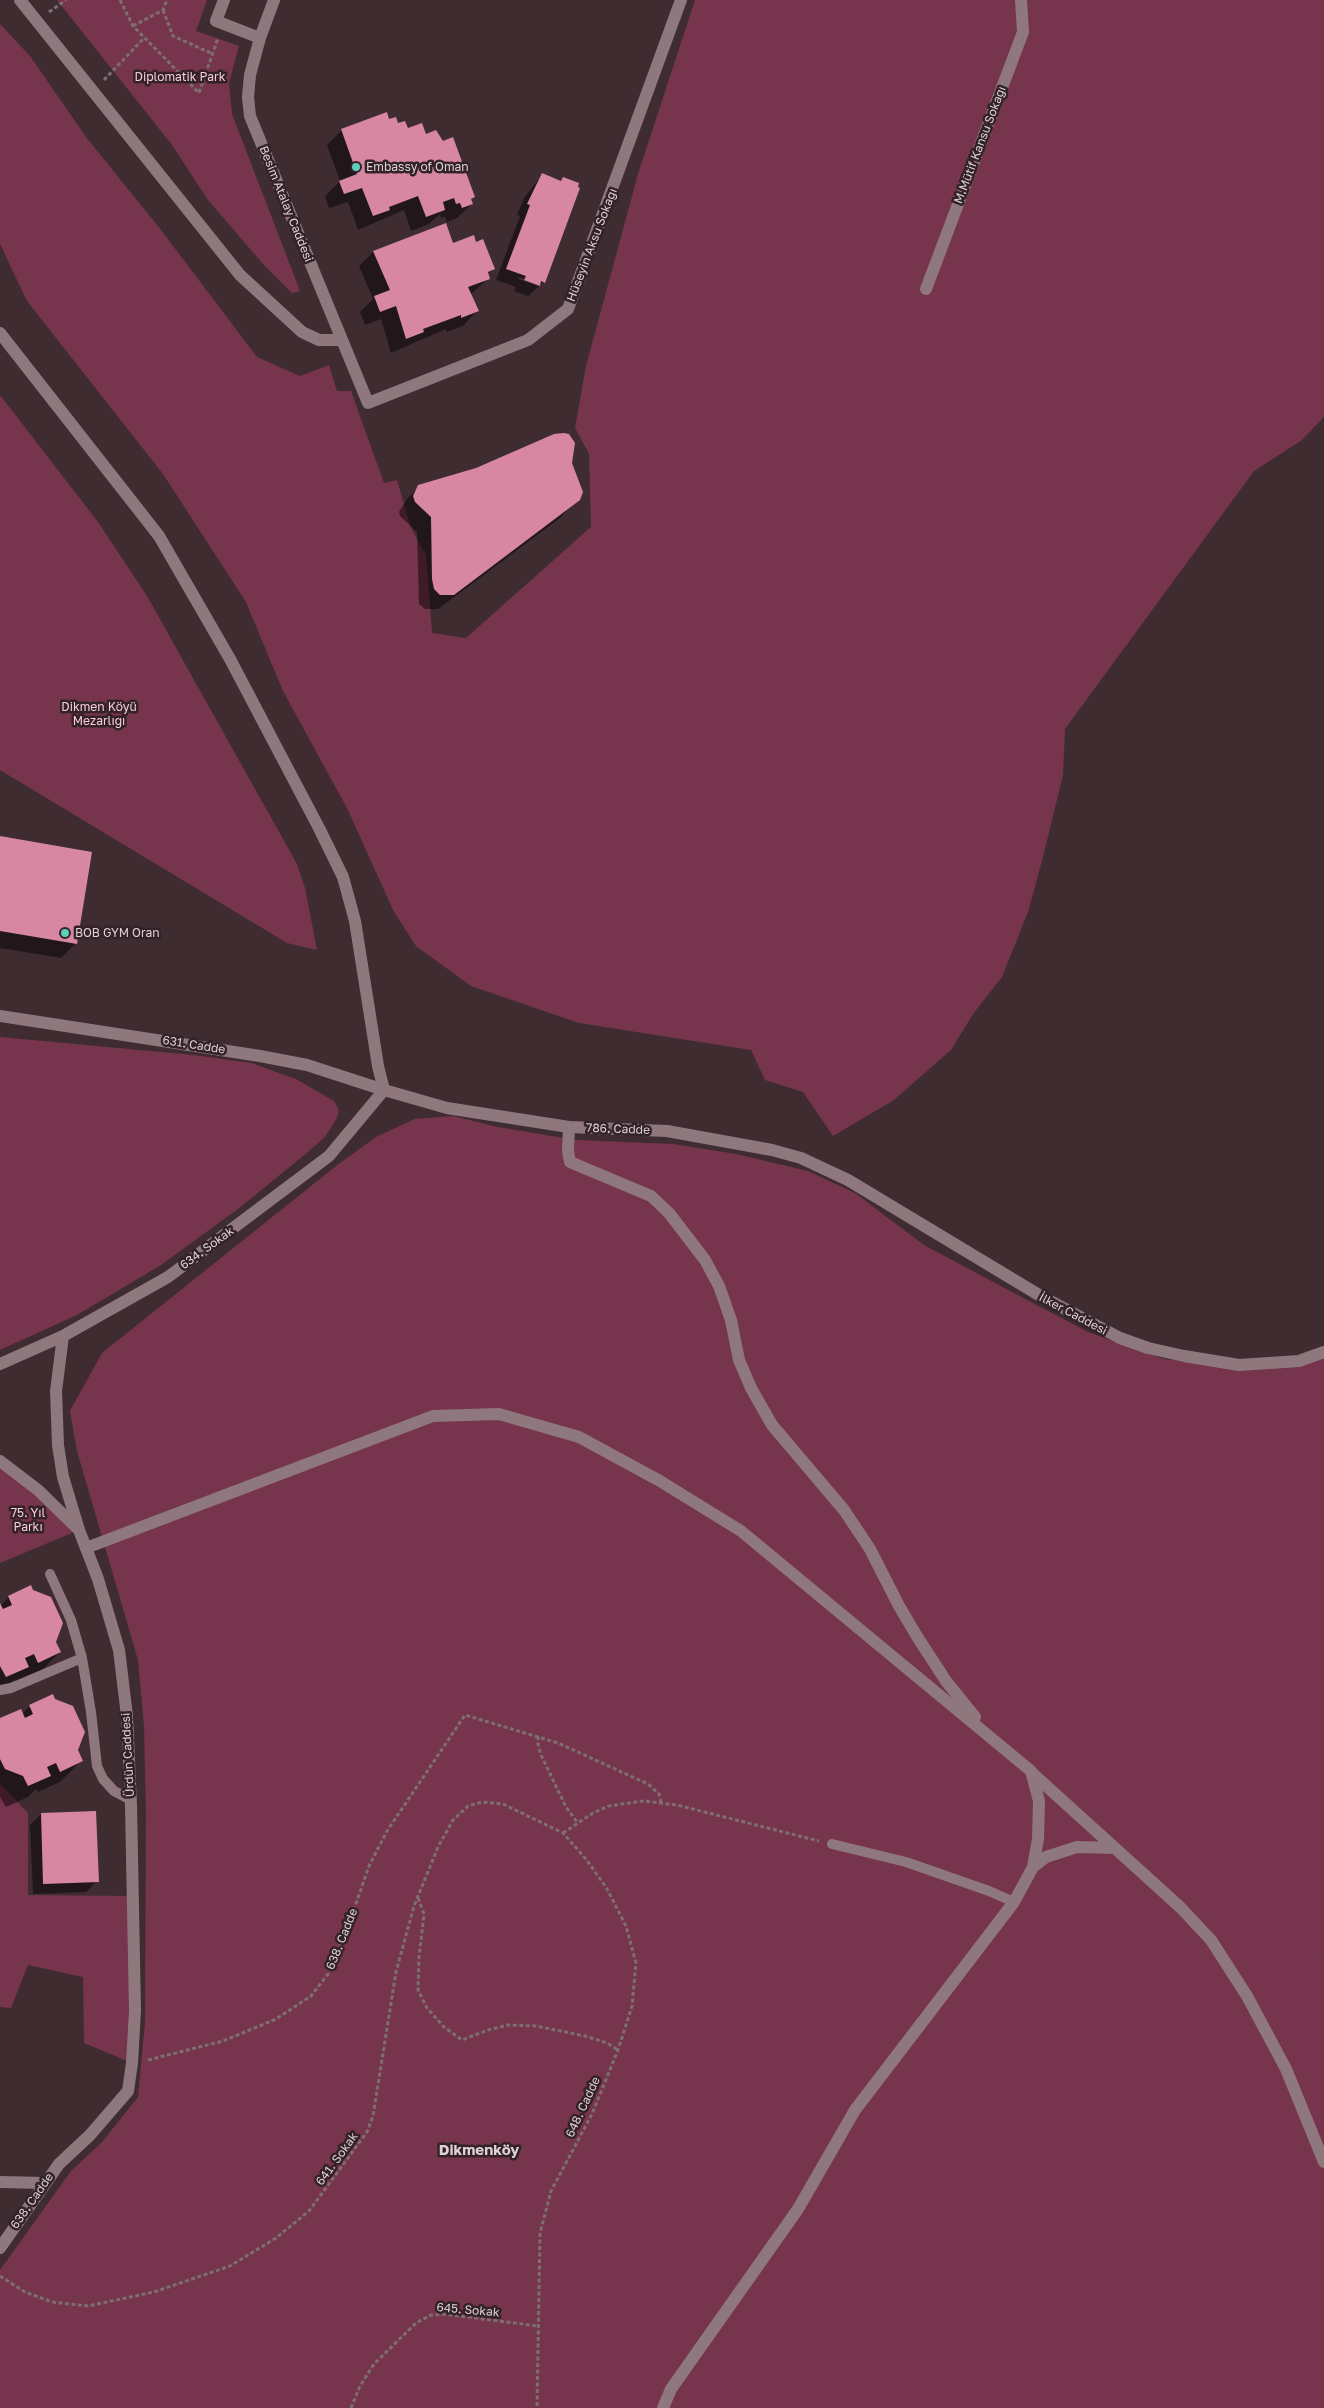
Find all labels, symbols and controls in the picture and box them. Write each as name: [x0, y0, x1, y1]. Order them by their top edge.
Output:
park label: Diplomatik Park: [135, 70, 225, 84]
street label: M.Mütif Kansu Sokağı: [951, 84, 1009, 206]
street label: Besim Atalay Caddesi: [256, 144, 316, 264]
place label: Embassy of Oman: [366, 160, 469, 174]
marker: Embassy of Oman: [350, 161, 362, 173]
street label: Hüseyin Aksu Sokağı: [564, 186, 620, 304]
park label: Dikmen Köyü Mezarlığı: [61, 700, 137, 728]
place label: BOB GYM Oran: [75, 926, 160, 940]
marker: BOB GYM Oran: [59, 927, 71, 939]
street label: 631. Cadde: [162, 1033, 226, 1057]
street label: 786. Cadde: [586, 1121, 650, 1137]
street label: 634. Sokak: [177, 1224, 237, 1272]
street label: İlker Caddesi: [1036, 1290, 1110, 1338]
park label: 75. Yıl Parkı: [11, 1506, 45, 1534]
street label: Ürdün Caddesi: [119, 1712, 137, 1798]
street label: 638. Cadde: [323, 1906, 361, 1972]
street label: 648. Cadde: [563, 2074, 603, 2140]
street label: 641. Sokak: [313, 2130, 361, 2188]
district label: Dikmenköy: [439, 2141, 519, 2159]
street label: 638. Cadde: [8, 2170, 56, 2232]
street label: 645. Sokak: [436, 2300, 500, 2320]

